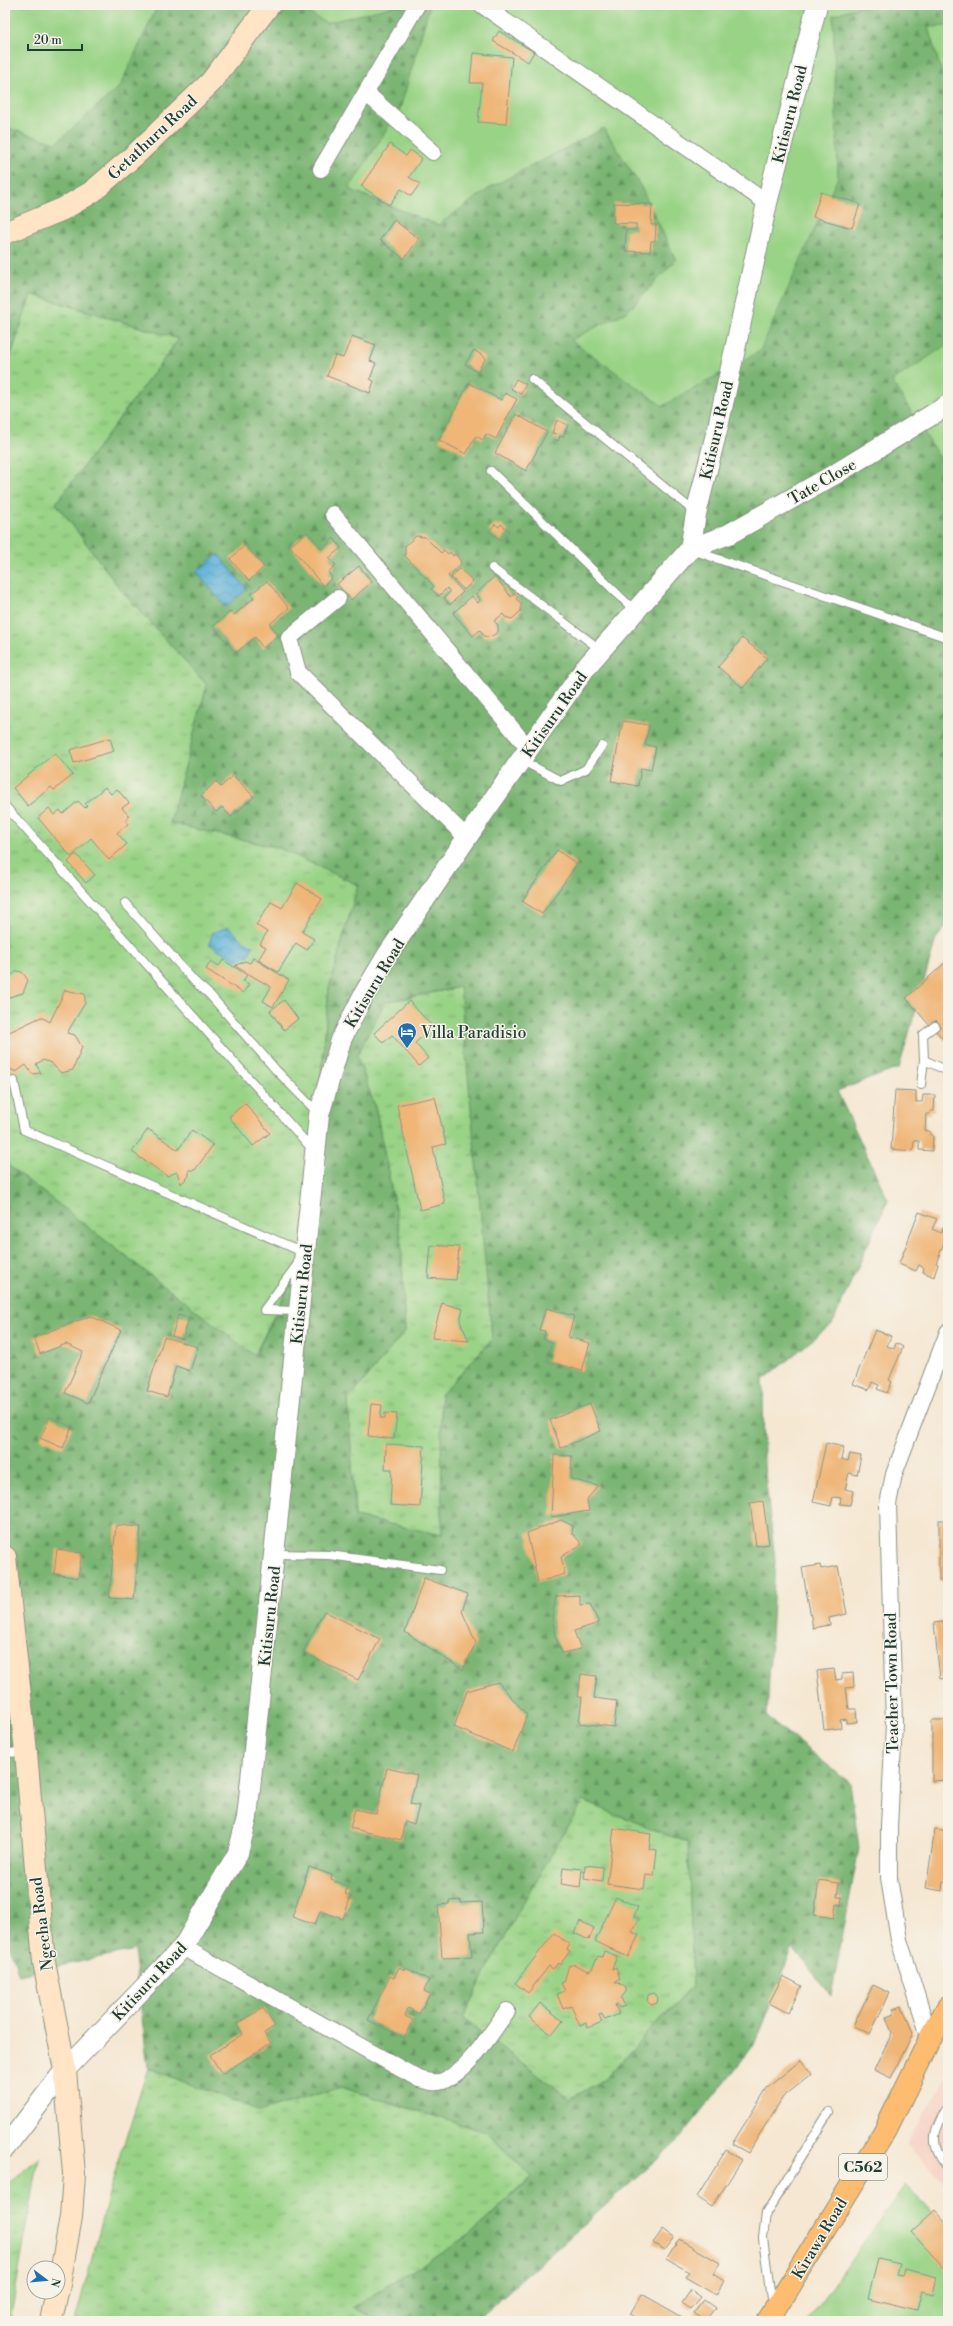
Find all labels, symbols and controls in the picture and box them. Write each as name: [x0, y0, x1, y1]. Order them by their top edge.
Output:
scale bar: [28, 26, 82, 52]
text: 20 m: [34, 33, 62, 48]
street label: Kitisuru Road: [768, 63, 812, 166]
street label: Getathuru Road: [104, 91, 202, 184]
street label: Kitisuru Road: [696, 379, 738, 482]
street label: Tate Close: [785, 454, 860, 509]
street label: Kitisuru Road: [518, 668, 592, 762]
street label: Kitisuru Road: [340, 935, 409, 1032]
hotel icon: Villa Paradisio: [396, 1021, 418, 1049]
place label: Villa Paradisio: [420, 1023, 526, 1043]
street label: Kitisuru Road: [287, 1243, 317, 1345]
street label: Kitisuru Road: [255, 1565, 285, 1667]
street label: Teacher Town Road: [881, 1612, 903, 1754]
street label: Ngecha Road: [26, 1876, 58, 1972]
street label: Kitisuru Road: [108, 1938, 191, 2025]
road number: C562: [839, 2154, 887, 2180]
street label: Kirawa Road: [788, 2194, 852, 2283]
north arrow: [26, 2260, 66, 2300]
text: N: [47, 2276, 63, 2289]

